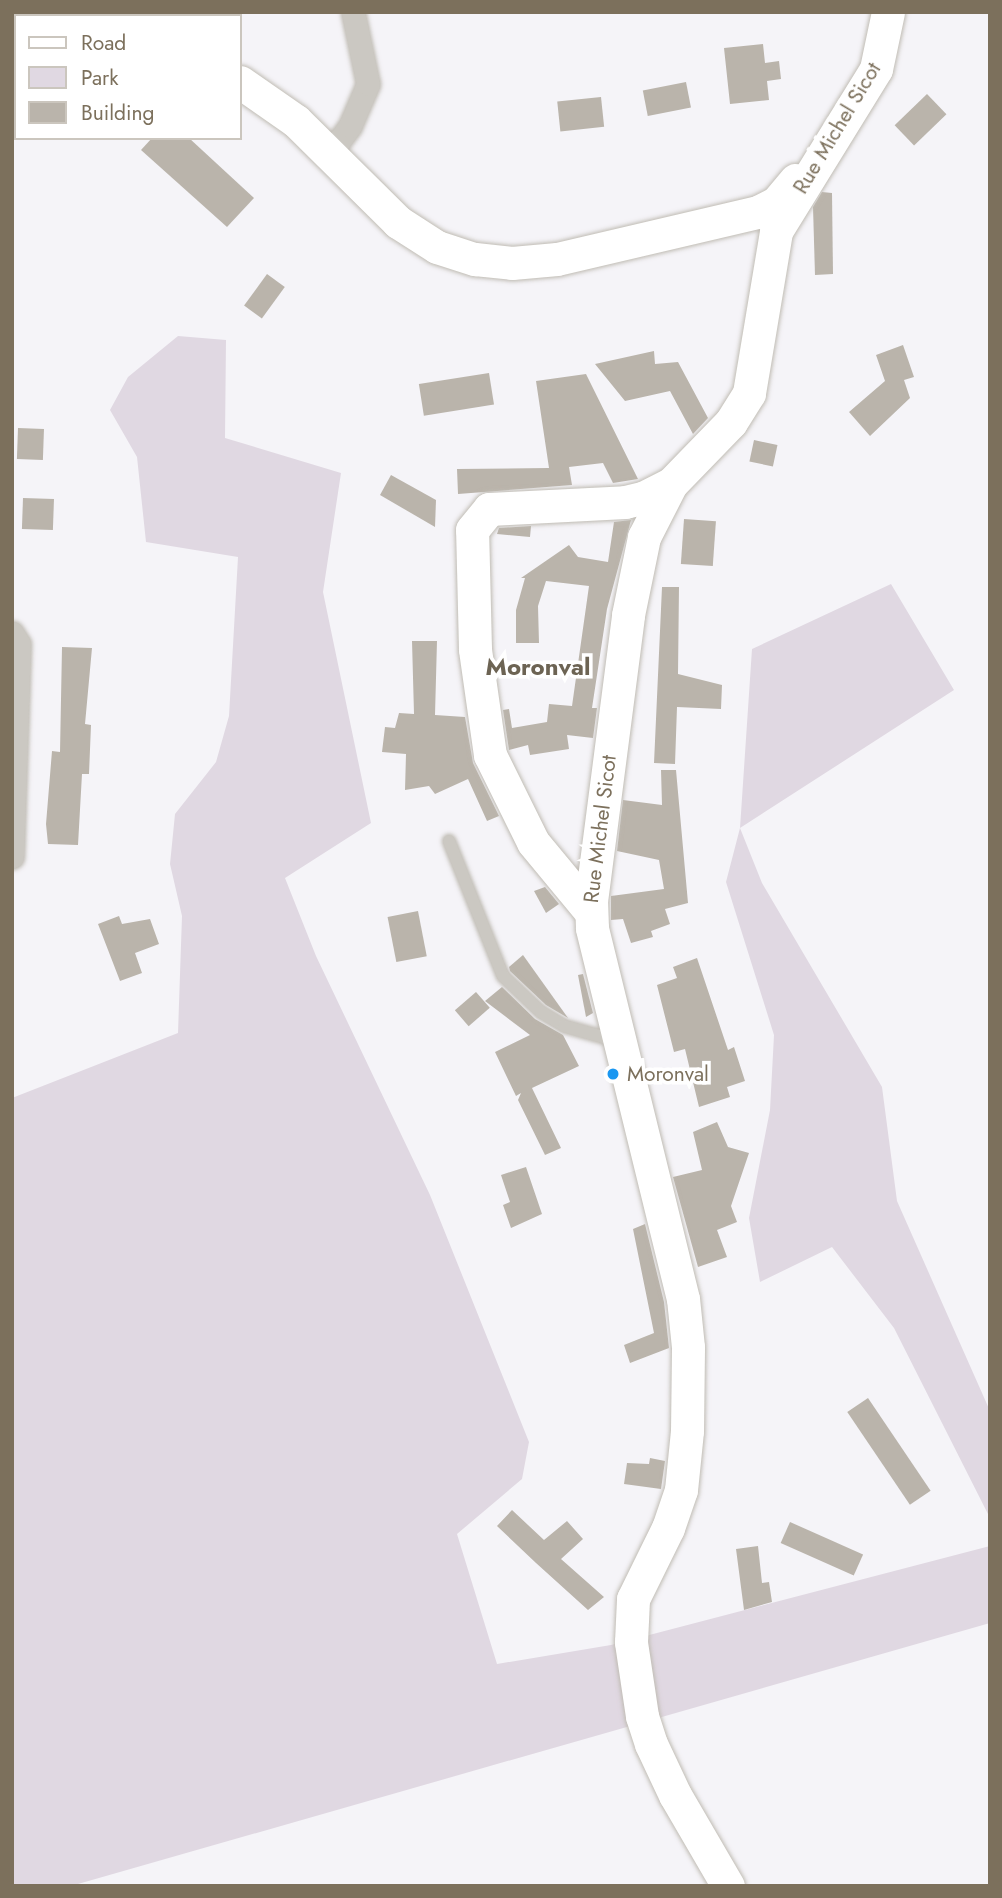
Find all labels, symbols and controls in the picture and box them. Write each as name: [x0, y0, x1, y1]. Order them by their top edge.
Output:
legend: [14, 14, 242, 140]
text: Road: [81, 28, 126, 58]
street label: Rue Michel Sicot: [788, 58, 886, 198]
text: Park: [81, 63, 118, 93]
text: Building: [81, 98, 154, 128]
district label: Moronval: [486, 653, 590, 681]
street label: Rue Michel Sicot: [578, 754, 622, 904]
place label: Moronval: [627, 1061, 709, 1087]
marker: Moronval: [605, 1066, 621, 1082]

